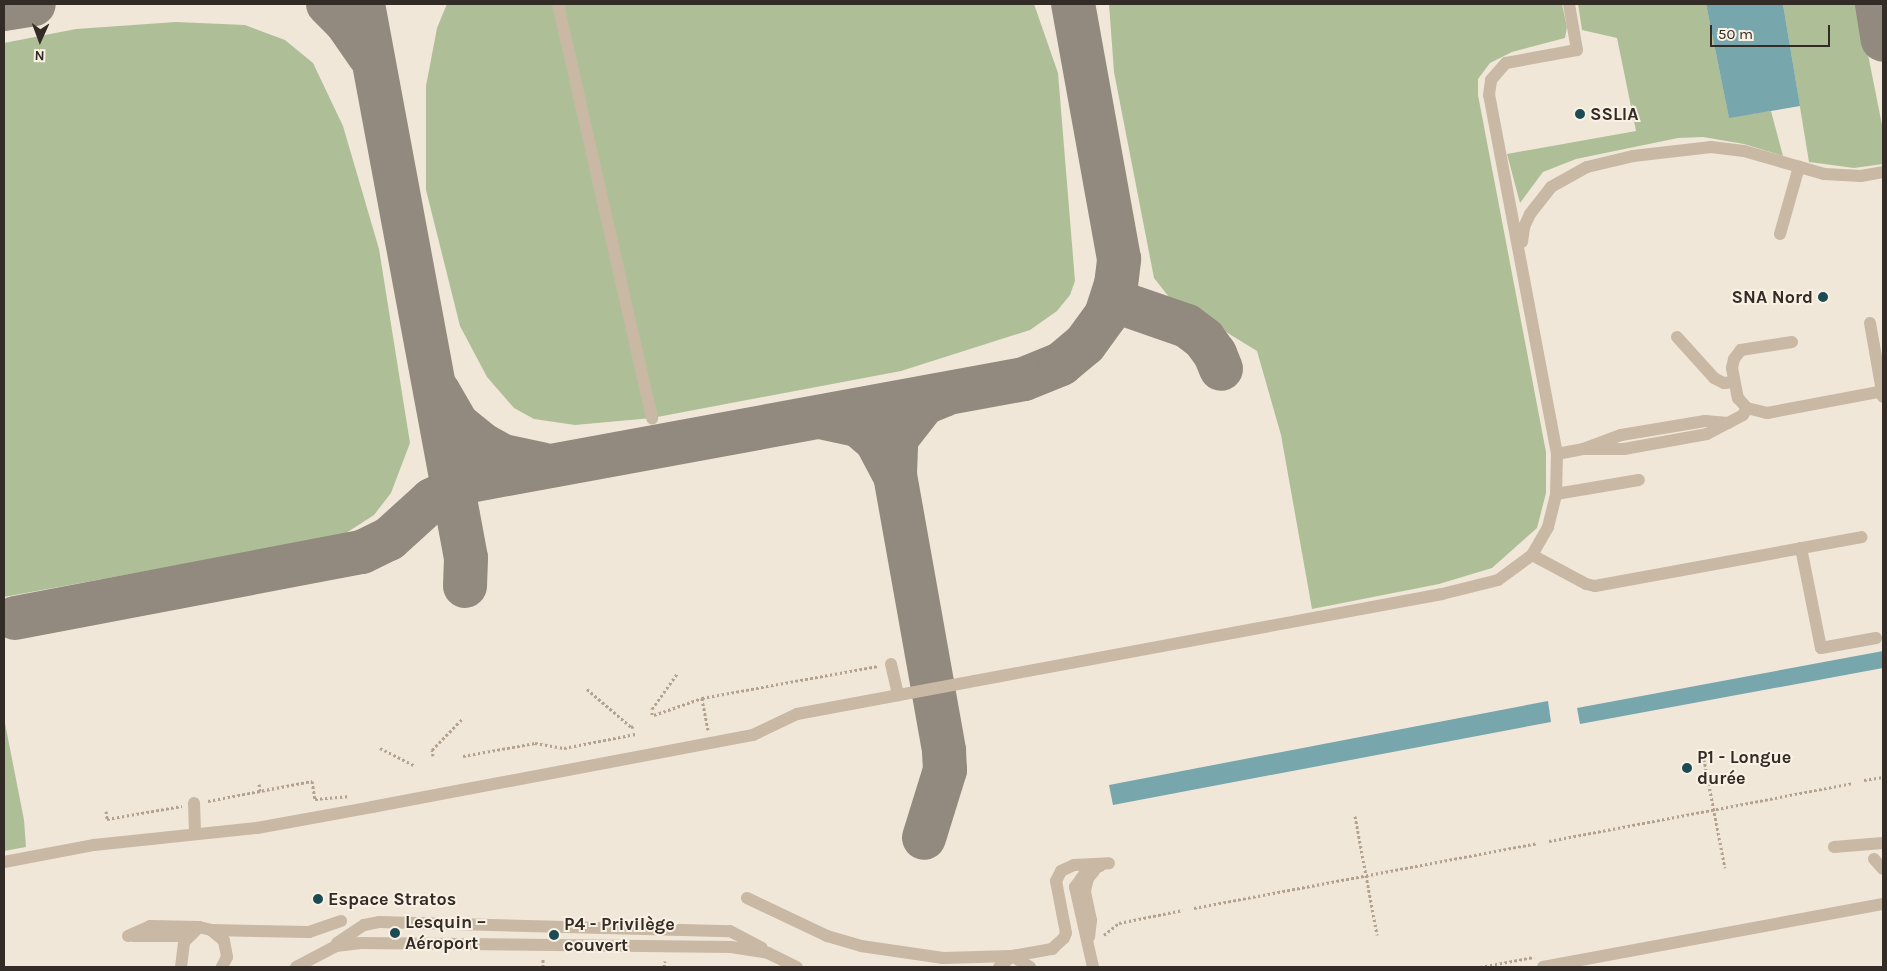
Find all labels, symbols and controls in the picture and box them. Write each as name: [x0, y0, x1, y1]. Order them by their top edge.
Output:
north arrow: [15, 15, 65, 65]
scale bar: [1712, 15, 1832, 47]
text: 50 m: [1718, 25, 1753, 43]
text: N: [34, 47, 45, 64]
place label: SSLIA: [1590, 103, 1639, 125]
marker: SSLIA: [1574, 108, 1586, 120]
place label: SNA Nord: [1732, 286, 1813, 308]
marker: SNA Nord: [1817, 291, 1829, 303]
place label: P1 - Longue durée: [1697, 747, 1791, 790]
marker: P1 - Longue durée: [1681, 762, 1693, 774]
place label: Espace Stratos: [328, 888, 456, 910]
marker: Espace Stratos: [312, 893, 324, 905]
place label: Lesquin – Aéroport: [405, 912, 486, 954]
place label: P4 - Privilège couvert: [564, 914, 675, 956]
marker: Lesquin – Aéroport: [389, 927, 401, 939]
marker: P4 - Privilège couvert: [548, 929, 560, 941]

